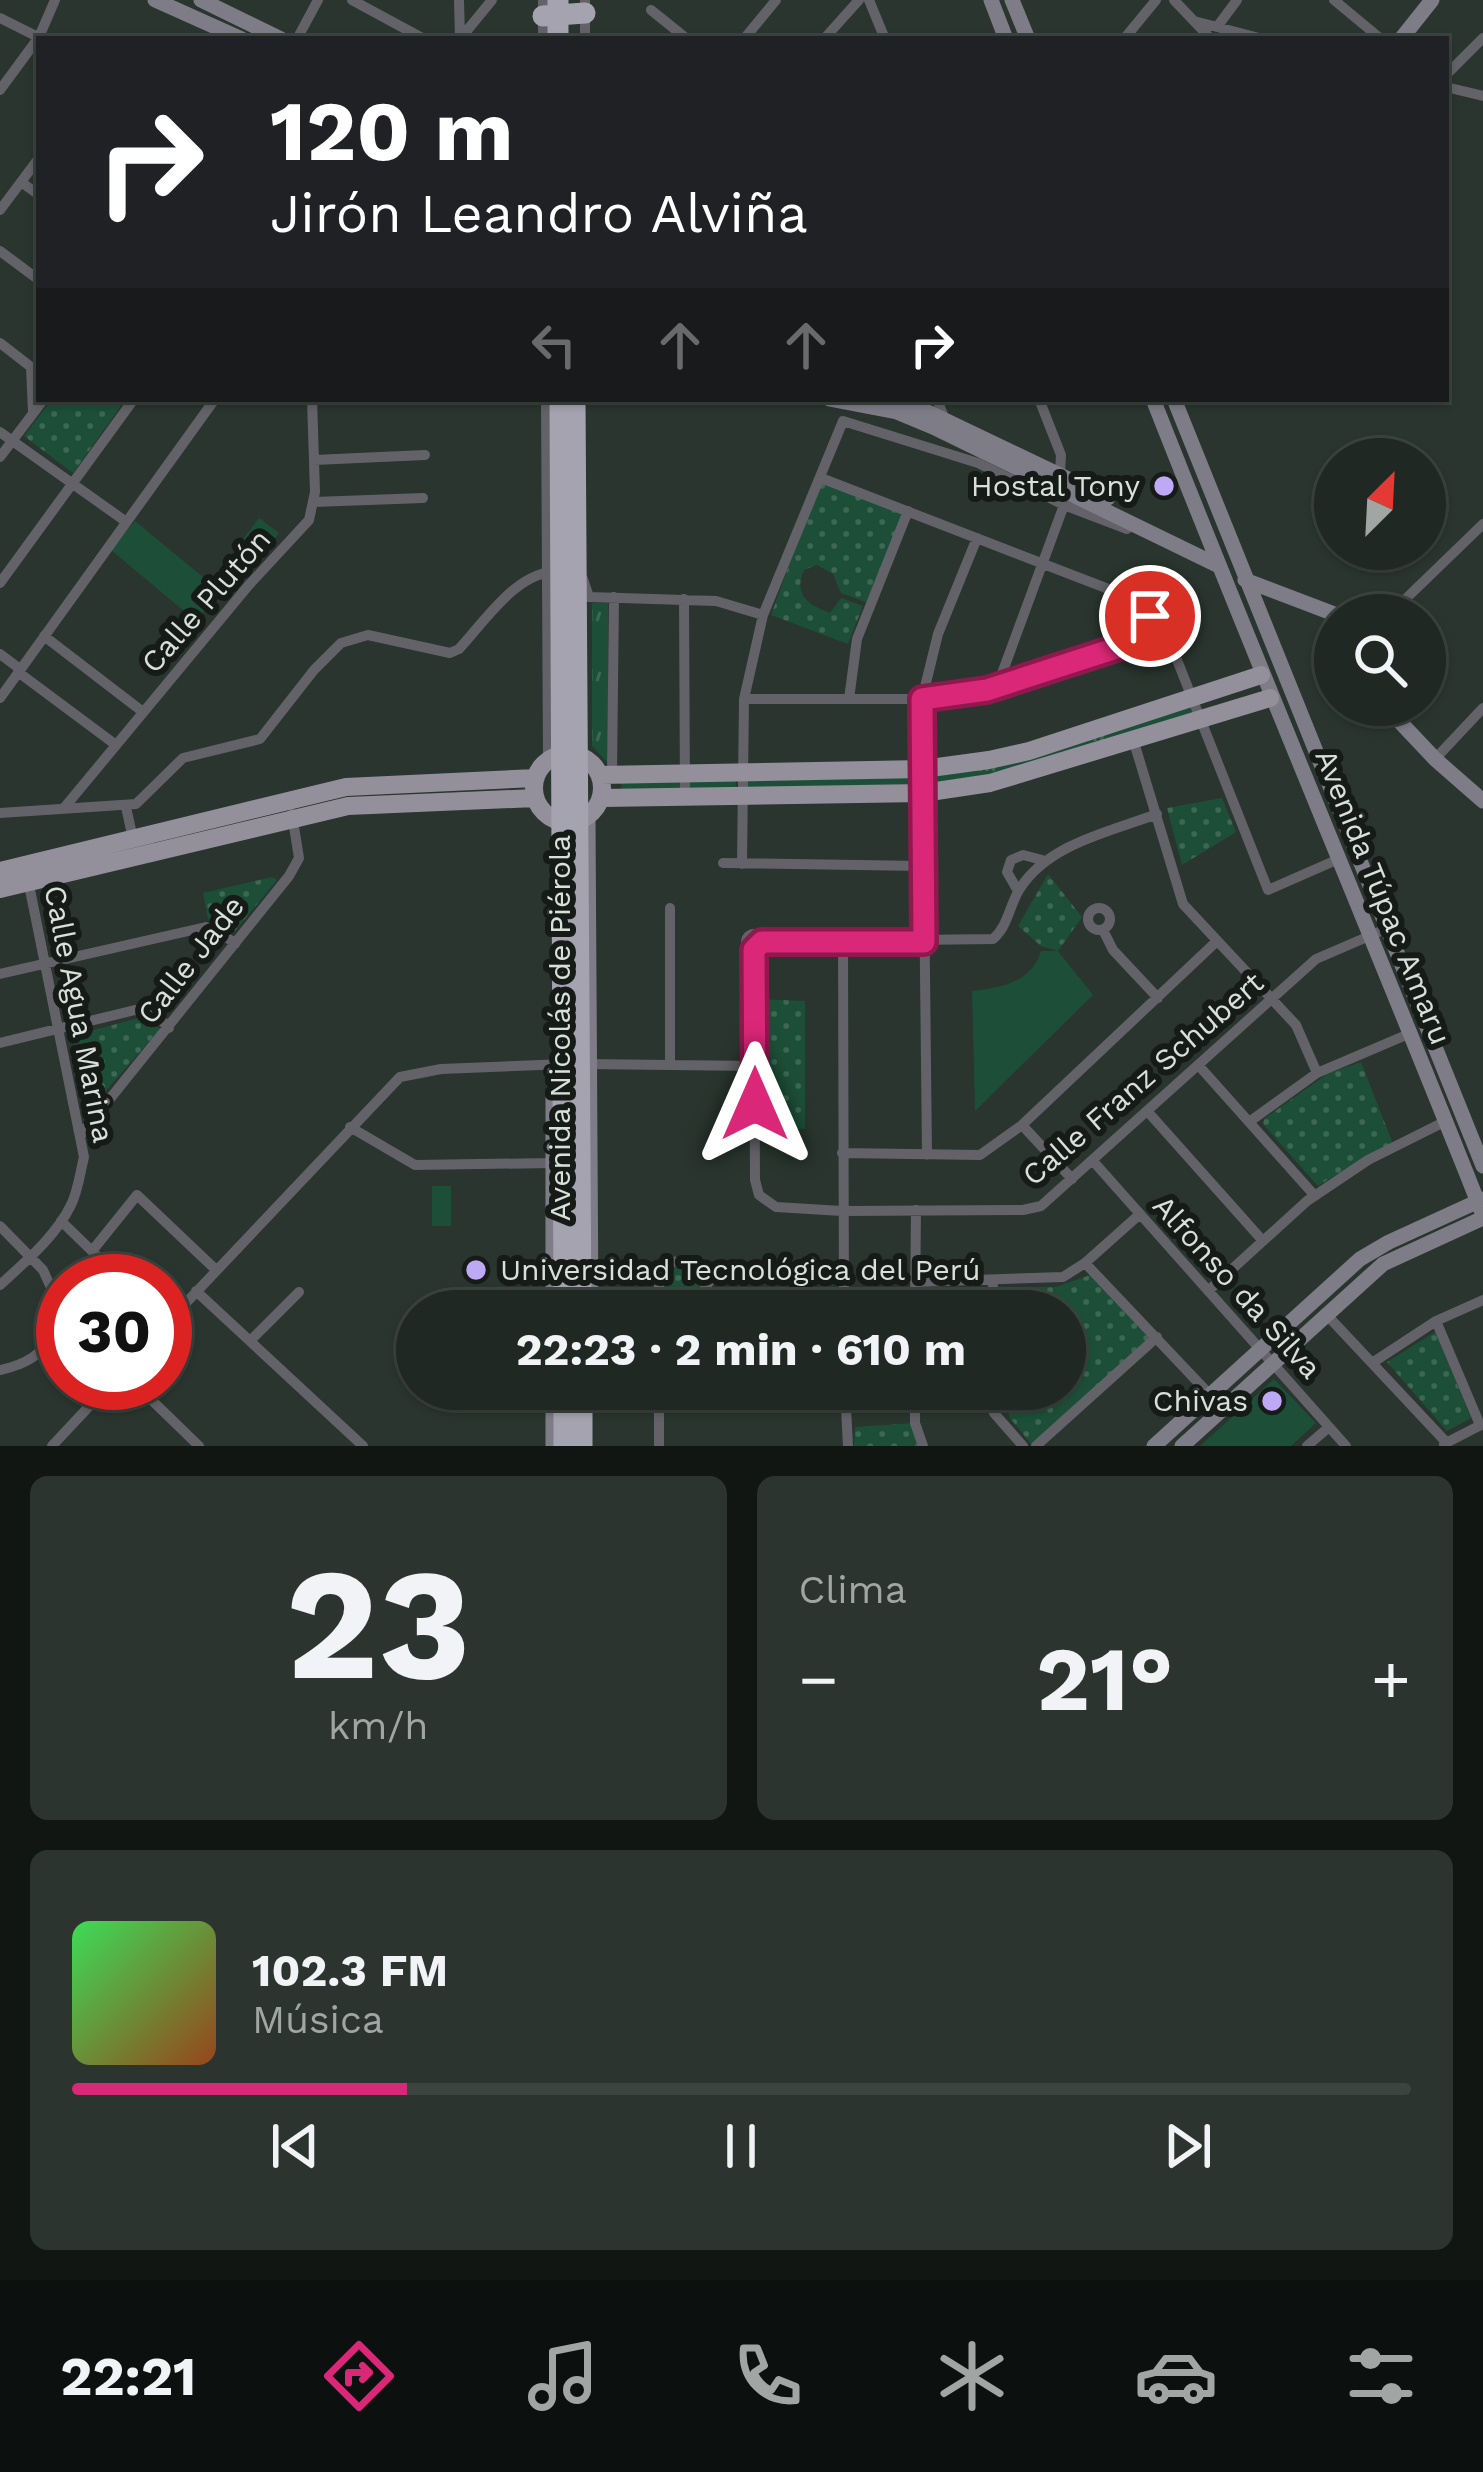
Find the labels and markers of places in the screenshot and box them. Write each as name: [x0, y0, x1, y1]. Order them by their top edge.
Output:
place label: Hostal Tony: [971, 468, 1141, 503]
marker: Hostal Tony: [1151, 473, 1177, 499]
pin: [1099, 565, 1201, 667]
place label: Universidad Tecnológica del Perú: [500, 1252, 980, 1287]
marker: Universidad Tecnológica del Perú: [463, 1257, 489, 1283]
place label: Chivas: [1153, 1383, 1248, 1418]
marker: Chivas: [1259, 1388, 1285, 1414]

